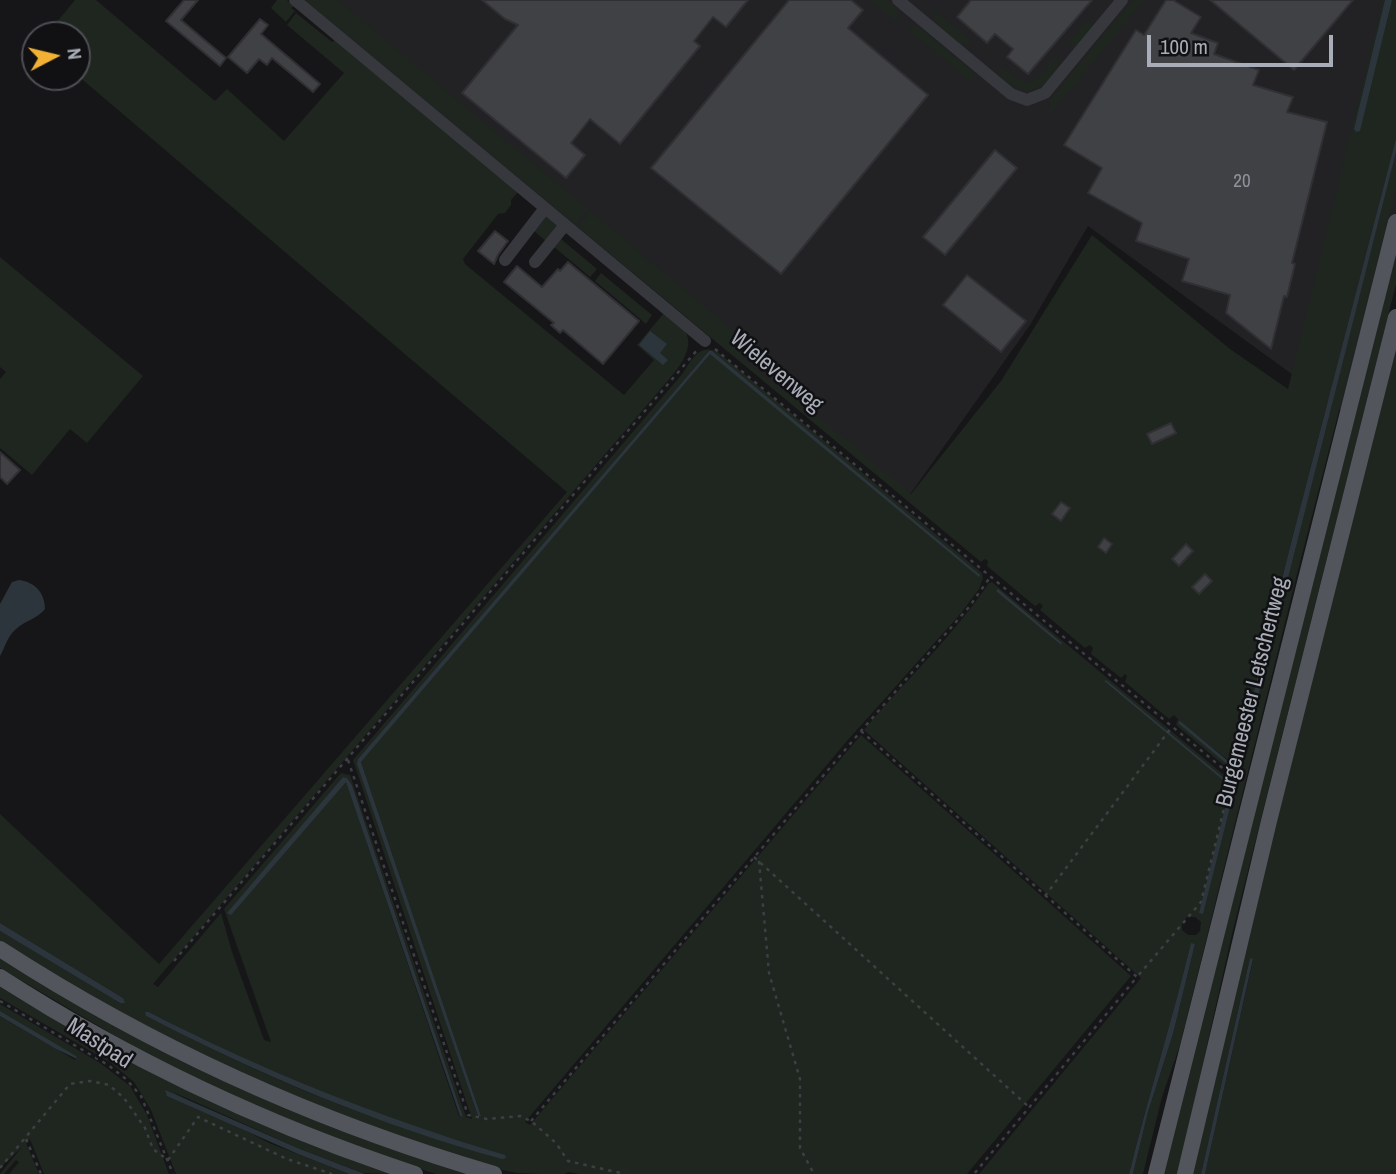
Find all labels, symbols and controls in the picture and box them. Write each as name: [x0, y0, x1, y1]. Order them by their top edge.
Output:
north arrow: [21, 21, 91, 91]
scale bar: [1151, 21, 1336, 65]
text: 100 m: [1160, 32, 1208, 61]
text: N: [61, 47, 88, 61]
house number: 20: [1233, 171, 1251, 193]
street label: Wielevenweg: [724, 325, 828, 419]
street label: Burgemeester Letschertweg: [1211, 574, 1295, 810]
street label: Mastpad: [61, 1013, 137, 1075]

